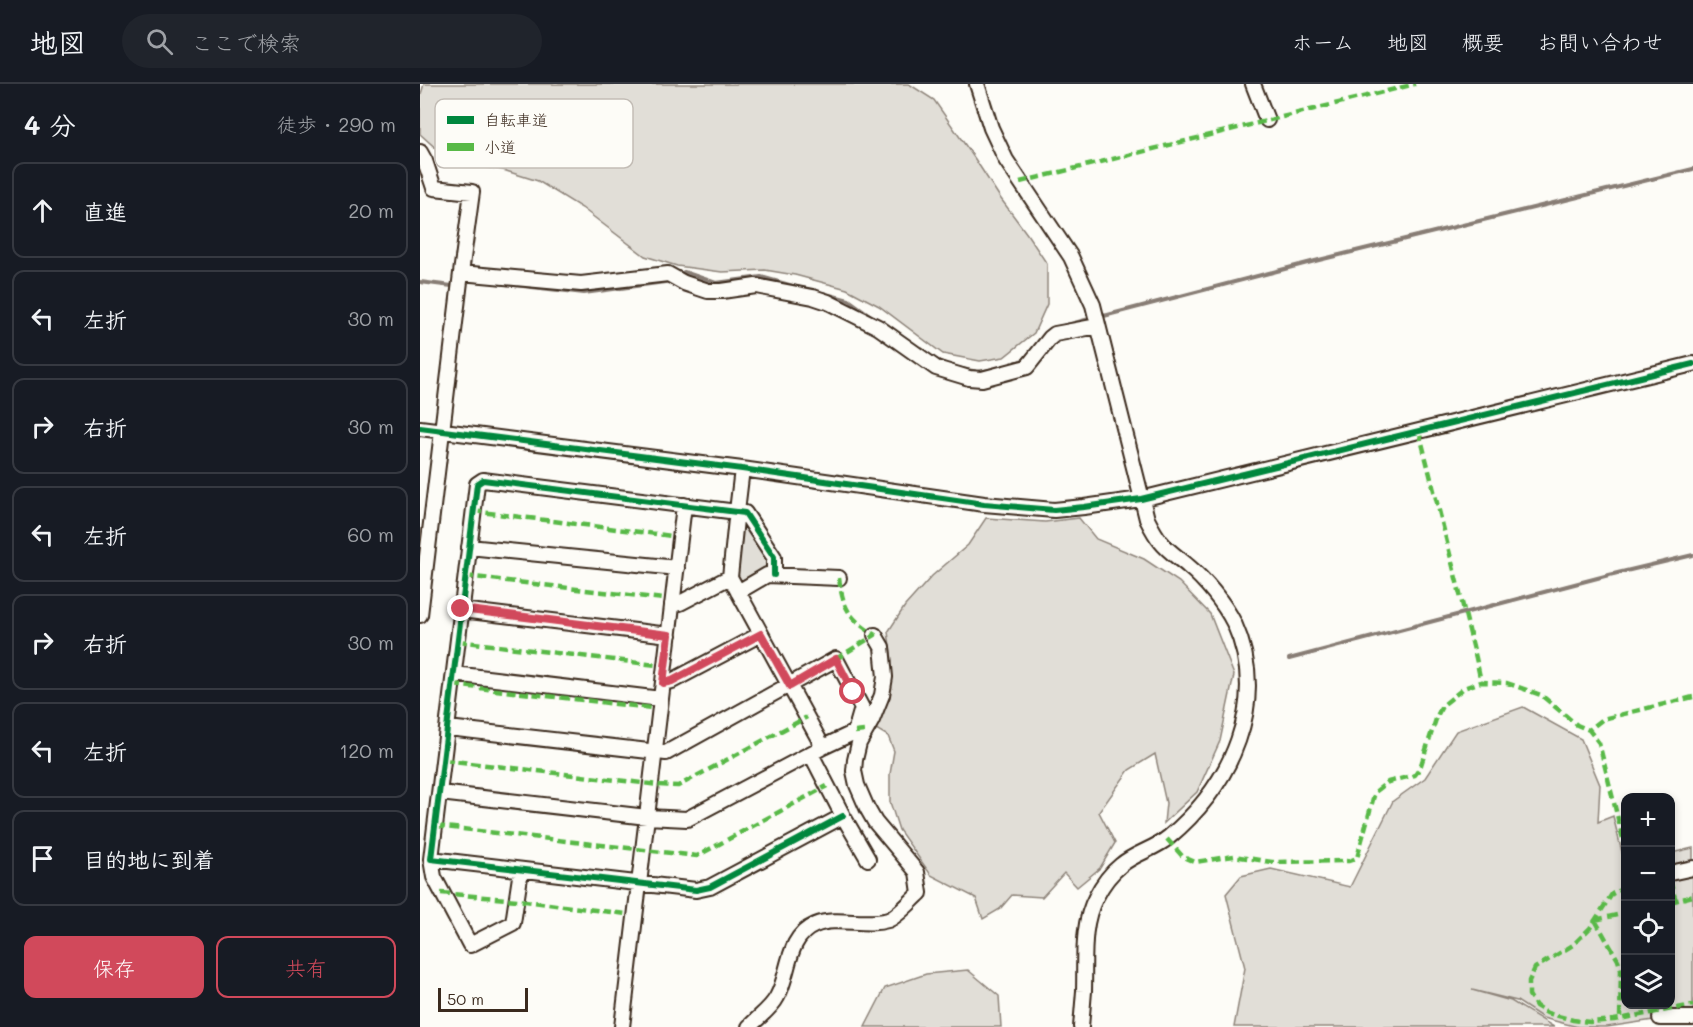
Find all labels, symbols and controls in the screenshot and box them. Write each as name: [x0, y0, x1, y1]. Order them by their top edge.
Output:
search box: [122, 14, 542, 68]
text: 地図: [30, 24, 86, 60]
icon: search: [143, 25, 176, 58]
text: ここで検索: [191, 28, 301, 57]
text: ホーム: [1292, 28, 1354, 55]
text: 地図: [1387, 28, 1429, 55]
text: 概要: [1462, 28, 1504, 55]
text: お問い合わせ: [1537, 28, 1663, 55]
legend: [435, 99, 633, 168]
text: 4 分: [24, 108, 76, 142]
text: 自転車道: [484, 109, 548, 130]
text: 徒歩 · 290 m: [277, 111, 396, 137]
text: 小道: [484, 136, 516, 157]
icon: ahead: [26, 194, 59, 227]
text: 直進: [83, 197, 127, 226]
text: 20 m: [348, 197, 394, 223]
icon: left: [26, 302, 59, 335]
text: 左折: [83, 305, 127, 334]
text: 30 m: [348, 305, 394, 331]
icon: right: [26, 410, 59, 443]
text: 右折: [83, 413, 127, 442]
text: 30 m: [348, 413, 394, 439]
icon: left: [26, 518, 59, 551]
text: 左折: [83, 521, 127, 550]
text: 60 m: [347, 521, 394, 547]
route end: [447, 595, 473, 621]
icon: right: [26, 626, 59, 659]
text: 右折: [83, 629, 127, 658]
text: 30 m: [348, 629, 394, 655]
route start: [839, 678, 865, 704]
icon: left: [26, 734, 59, 767]
text: 左折: [83, 737, 127, 766]
text: 120 m: [339, 737, 394, 763]
map controls: [1621, 793, 1675, 1009]
button: +: [1621, 793, 1675, 847]
icon: arrive: [26, 842, 59, 875]
text: 目的地に到着: [83, 845, 215, 874]
button: −: [1621, 847, 1675, 901]
button: locate: [1621, 901, 1675, 955]
button: 保存: [24, 936, 204, 998]
button: 共有: [216, 936, 396, 998]
button: layers: [1621, 955, 1675, 1009]
scale bar: [438, 985, 528, 1012]
text: 50 m: [447, 988, 484, 1009]

